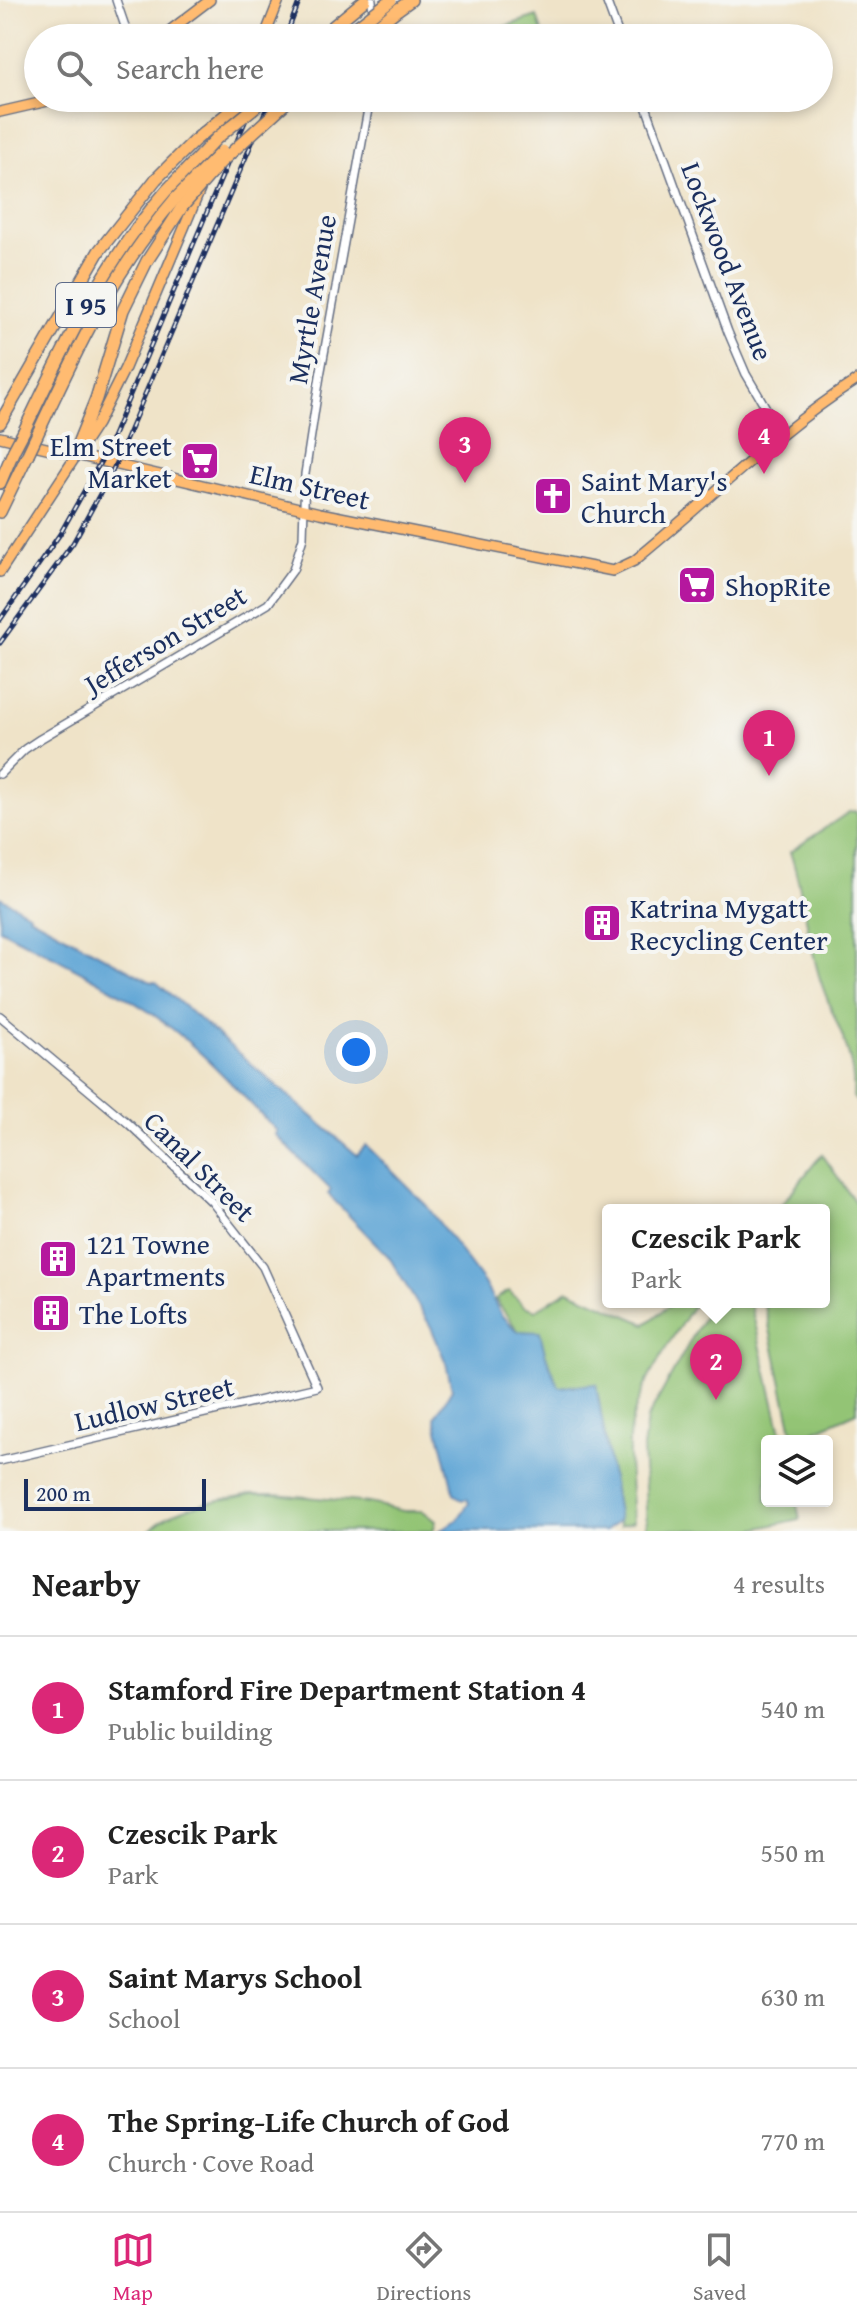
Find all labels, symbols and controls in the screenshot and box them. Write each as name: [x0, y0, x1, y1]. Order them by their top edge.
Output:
search box: [24, 24, 833, 112]
icon: search: [52, 46, 96, 90]
text: Search here: [116, 46, 264, 90]
street label: Lockwood Avenue: [671, 156, 785, 366]
street label: Myrtle Avenue: [276, 211, 346, 387]
road number: I 95: [56, 283, 116, 327]
pin: 4: [738, 408, 790, 474]
pin: 3: [439, 417, 491, 483]
place label: Elm Street Market: [50, 425, 172, 498]
supermarket icon: Elm Street Market: [179, 440, 221, 482]
street label: Elm Street: [246, 452, 374, 520]
place label: Saint Mary's Church: [581, 460, 728, 533]
church icon: Saint Mary's Church: [532, 475, 574, 517]
supermarket icon: ShopRite: [676, 564, 718, 606]
place label: ShopRite: [725, 565, 831, 606]
street label: Jefferson Street: [74, 574, 254, 705]
pin: 1: [743, 710, 795, 776]
place label: Katrina Mygatt Recycling Center: [630, 887, 828, 960]
building icon: Katrina Mygatt Recycling Center: [581, 902, 623, 944]
your location: [336, 1032, 376, 1072]
street label: Canal Street: [135, 1101, 265, 1231]
popup: [602, 1204, 830, 1308]
text: Czescik Park: [631, 1215, 801, 1259]
place label: 121 Towne Apartments: [86, 1223, 225, 1296]
building icon: 121 Towne Apartments: [37, 1238, 79, 1280]
text: Park: [631, 1259, 682, 1298]
building icon: The Lofts: [30, 1292, 72, 1334]
place label: The Lofts: [79, 1293, 188, 1334]
pin: 2: [690, 1334, 742, 1400]
street label: Ludlow Street: [70, 1365, 238, 1441]
map controls: [761, 1435, 833, 1507]
button: layers: [761, 1435, 833, 1507]
scale bar: [24, 1475, 206, 1511]
text: 200 m: [36, 1477, 91, 1509]
text: Nearby: [32, 1559, 141, 1608]
text: 4 results: [733, 1564, 825, 1603]
text: Stamford Fire Department Station 4: [108, 1667, 586, 1711]
text: 1: [51, 1689, 65, 1728]
text: 540 m: [760, 1689, 825, 1728]
text: Public building: [108, 1711, 272, 1750]
text: Czescik Park: [108, 1811, 277, 1855]
text: 2: [51, 1833, 65, 1872]
text: 550 m: [760, 1833, 825, 1872]
text: Park: [108, 1855, 158, 1894]
text: Saint Marys School: [108, 1955, 362, 1999]
text: 3: [51, 1977, 65, 2016]
text: 630 m: [760, 1977, 825, 2016]
text: School: [108, 1999, 180, 2038]
text: The Spring-Life Church of God: [108, 2099, 509, 2143]
text: 4: [51, 2121, 65, 2160]
text: 770 m: [760, 2121, 825, 2160]
text: Church · Cove Road: [108, 2143, 314, 2182]
tab: Map: [111, 2228, 155, 2308]
tab: Directions: [377, 2228, 471, 2308]
tab: Saved: [693, 2228, 746, 2308]

